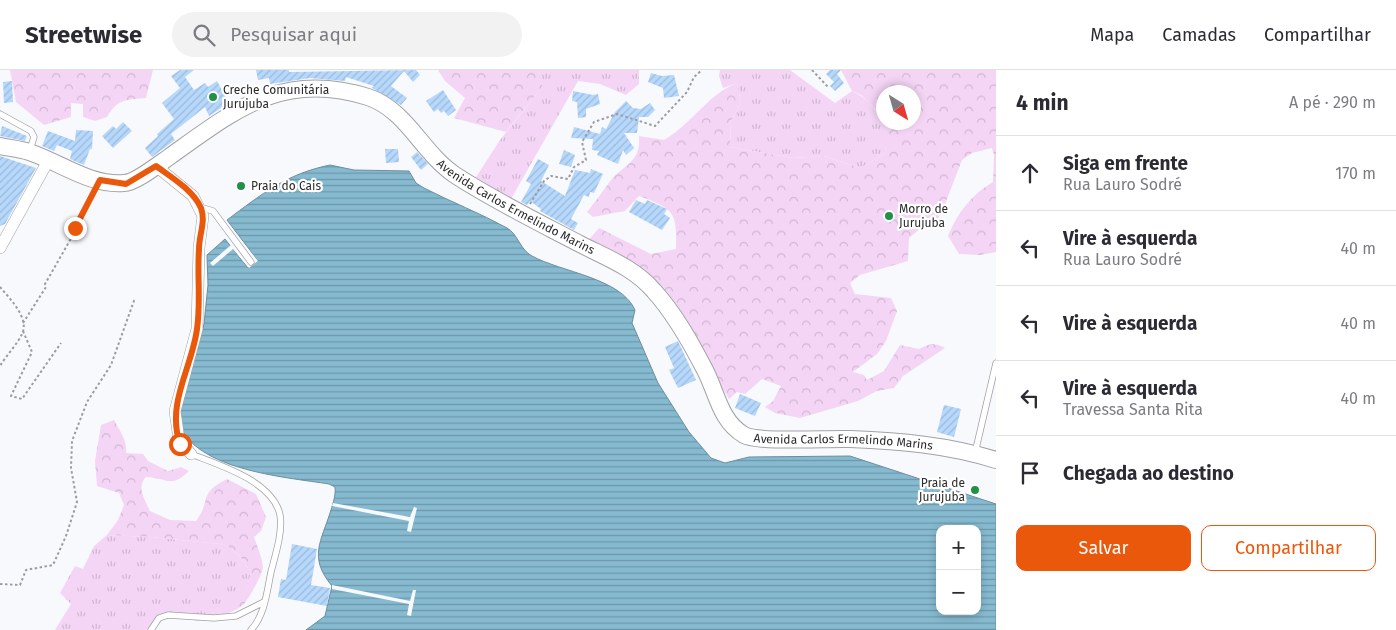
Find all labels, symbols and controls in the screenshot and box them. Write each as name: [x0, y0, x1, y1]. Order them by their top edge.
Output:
search box: [172, 12, 522, 57]
text: Streetwise: [25, 21, 142, 49]
icon: search: [190, 21, 218, 49]
text: Pesquisar aqui: [230, 23, 357, 46]
text: Mapa: [1090, 24, 1134, 46]
text: Camadas: [1162, 24, 1236, 46]
text: Compartilhar: [1264, 24, 1371, 46]
place label: Creche Comunitária Jurujuba: [223, 83, 329, 111]
north arrow: [876, 85, 921, 130]
text: 4 min: [1016, 90, 1069, 116]
marker: Creche Comunitária Jurujuba: [207, 91, 219, 103]
text: A pé · 290 m: [1289, 93, 1376, 112]
text: Siga em frente: [1063, 152, 1188, 175]
street label: Avenida Carlos Ermelindo Marins: [434, 157, 597, 257]
icon: ahead: [1016, 159, 1044, 187]
text: 170 m: [1335, 164, 1376, 183]
text: Rua Lauro Sodré: [1063, 175, 1182, 194]
place label: Praia do Cais: [251, 179, 321, 193]
marker: Praia do Cais: [235, 180, 247, 192]
place label: Morro de Jurujuba: [899, 202, 948, 230]
marker: Morro de Jurujuba: [883, 210, 895, 222]
route end: [64, 217, 87, 240]
text: Vire à esquerda: [1063, 227, 1197, 250]
icon: left: [1016, 234, 1044, 262]
text: 40 m: [1341, 239, 1376, 258]
text: Rua Lauro Sodré: [1063, 250, 1182, 269]
icon: left: [1016, 309, 1044, 337]
text: Vire à esquerda: [1063, 312, 1197, 335]
text: 40 m: [1341, 314, 1376, 333]
text: Vire à esquerda: [1063, 377, 1197, 400]
icon: left: [1016, 384, 1044, 412]
text: 40 m: [1341, 389, 1376, 408]
text: Travessa Santa Rita: [1063, 400, 1203, 419]
street label: Avenida Carlos Ermelindo Marins: [753, 431, 934, 453]
route start: [169, 433, 192, 456]
icon: arrive: [1016, 459, 1044, 487]
text: Chegada ao destino: [1063, 462, 1234, 485]
place label: Praia de Jurujuba: [919, 476, 965, 504]
marker: Praia de Jurujuba: [969, 484, 981, 496]
map controls: [936, 525, 981, 615]
button: +: [936, 525, 981, 570]
button: Salvar: [1016, 525, 1191, 571]
button: Compartilhar: [1201, 525, 1376, 571]
button: −: [936, 570, 981, 615]

